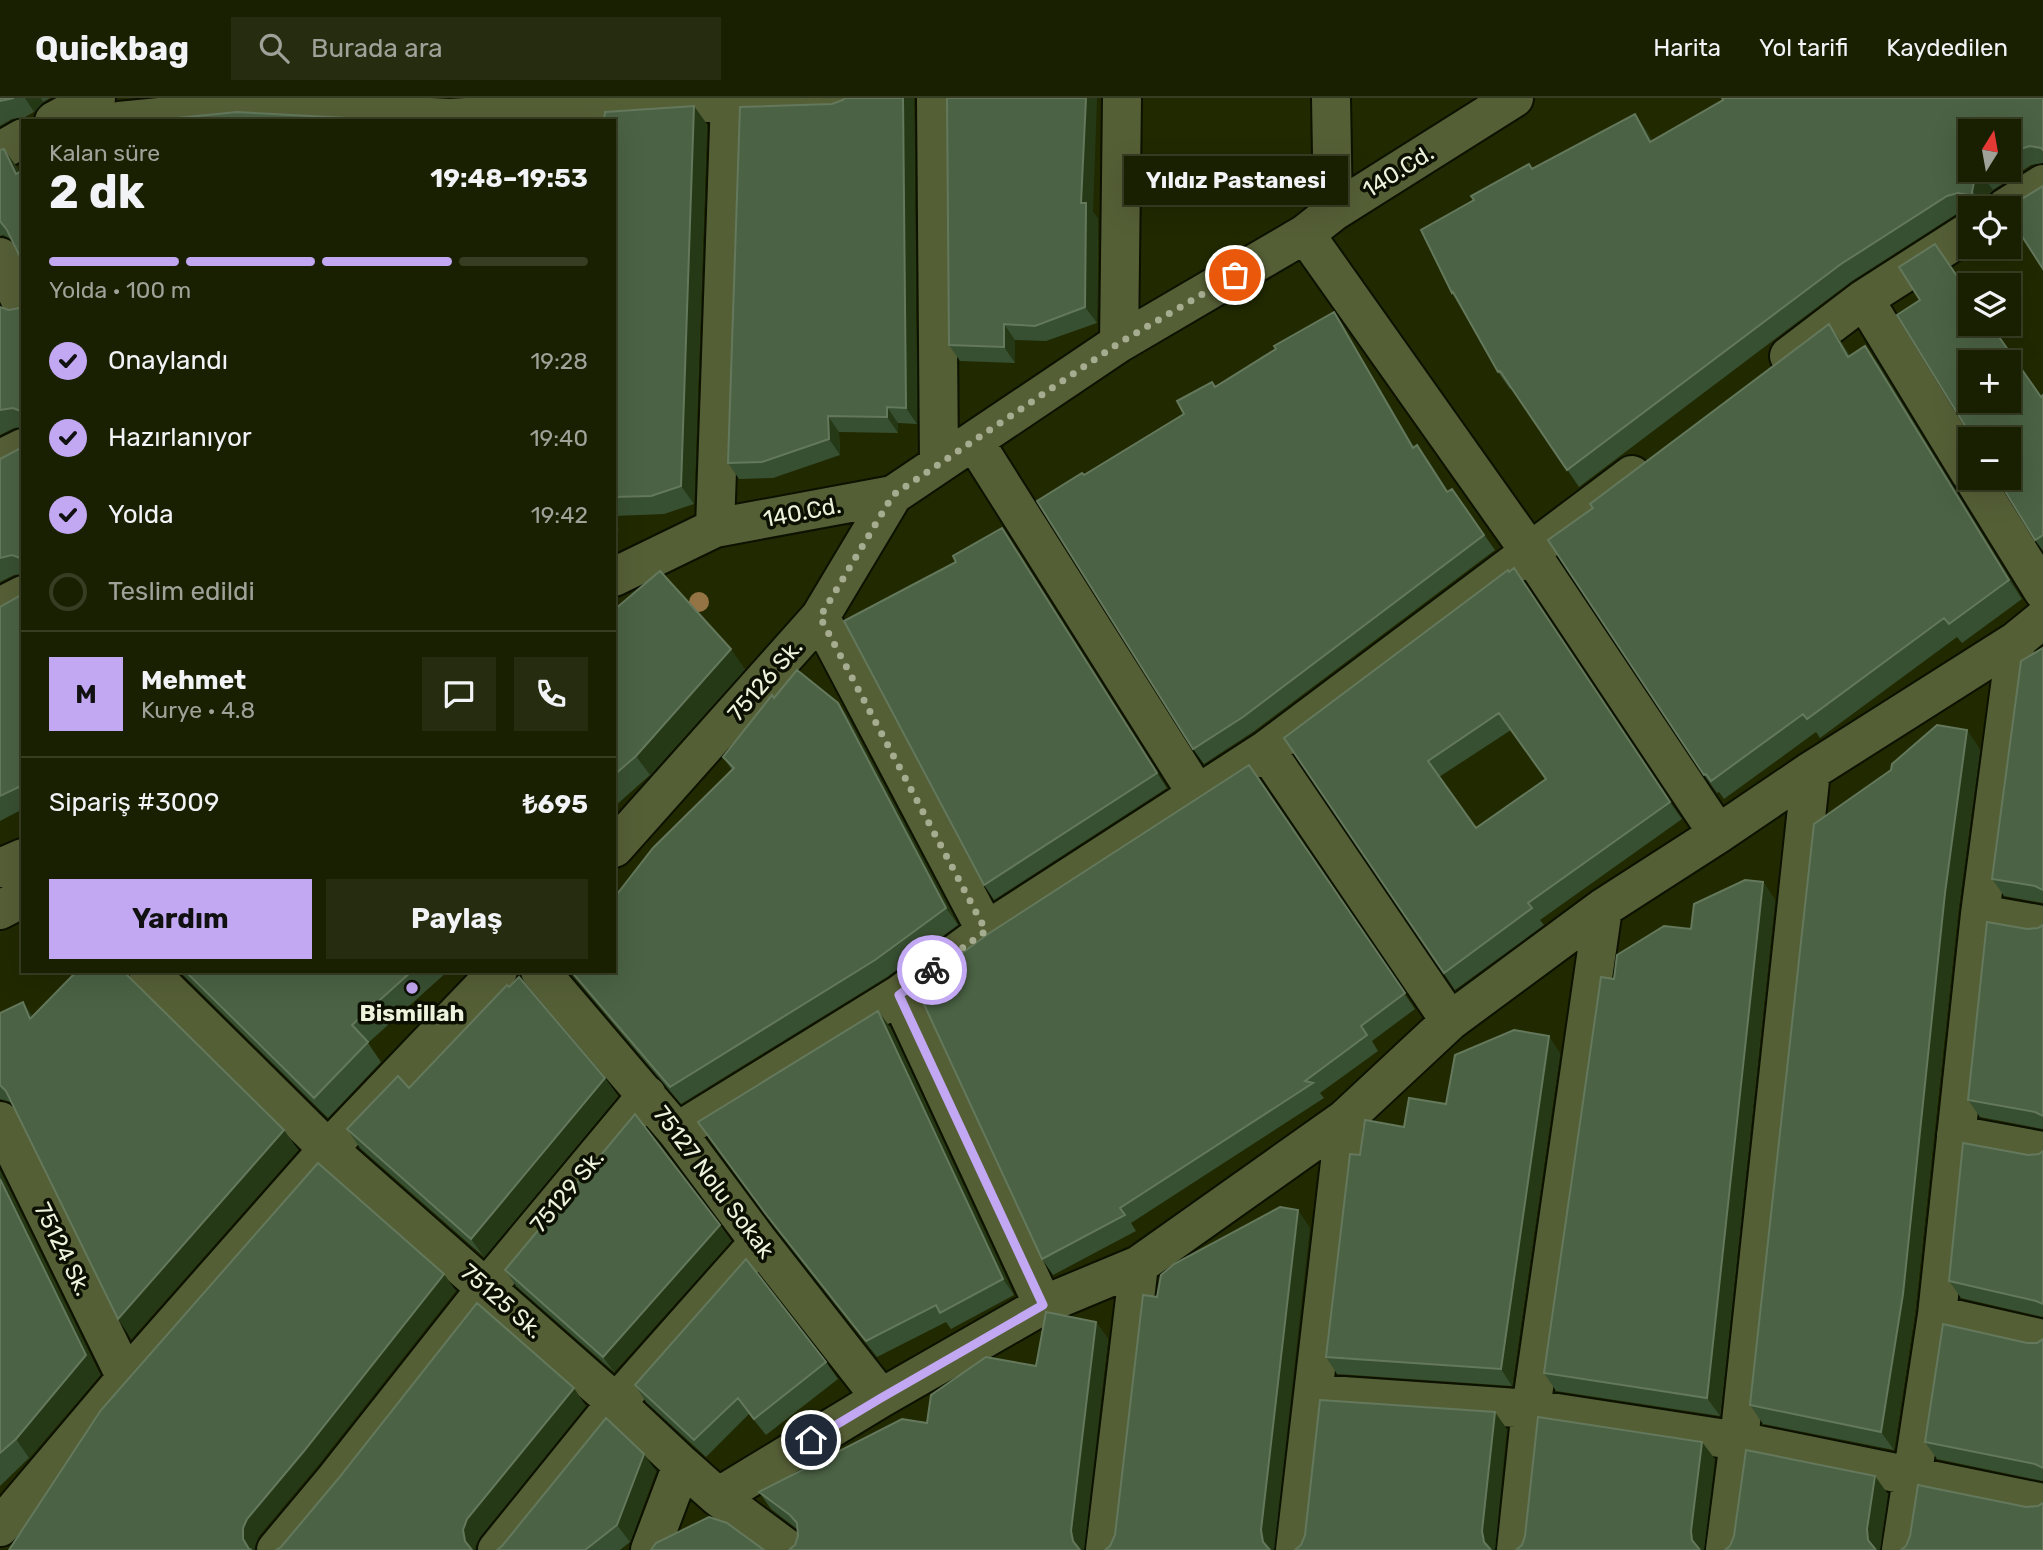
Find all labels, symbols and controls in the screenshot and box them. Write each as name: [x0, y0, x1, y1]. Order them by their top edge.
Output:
search box: [231, 17, 721, 80]
text: Quickbag: [35, 29, 189, 68]
icon: search: [255, 29, 293, 67]
text: Burada ara: [311, 33, 443, 64]
text: Harita: [1653, 34, 1721, 62]
text: Yol tarifi: [1759, 34, 1848, 62]
text: Kaydedilen: [1886, 34, 2008, 62]
north arrow: [1958, 119, 2021, 182]
map controls: [1958, 119, 2021, 490]
street label: 140.Cd.: [1357, 138, 1439, 204]
text: Kalan süre: [49, 139, 160, 167]
callout: Yıldız Pastanesi: [1123, 156, 1347, 205]
text: 19:48–19:53: [430, 163, 588, 194]
text: 2 dk: [49, 165, 145, 220]
text: Yıldız Pastanesi: [1146, 166, 1326, 194]
button: locate: [1958, 196, 2021, 259]
pin: [1205, 245, 1265, 305]
icon: bag: [1216, 256, 1254, 294]
button: layers: [1958, 273, 2021, 336]
text: Yolda · 100 m: [49, 276, 191, 304]
icon: check: [49, 342, 87, 380]
text: Onaylandı: [108, 345, 228, 376]
text: 19:28: [530, 347, 588, 375]
button: +: [1958, 350, 2021, 413]
icon: check: [49, 419, 87, 457]
text: Hazırlanıyor: [108, 422, 252, 453]
text: 19:40: [530, 424, 588, 452]
button: −: [1958, 427, 2021, 490]
street label: 140.Cd.: [761, 491, 843, 533]
icon: check: [49, 496, 87, 534]
text: Yolda: [108, 499, 174, 530]
text: 19:42: [531, 501, 588, 529]
text: Teslim edildi: [108, 576, 255, 607]
street label: 75126 Sk.: [722, 633, 808, 727]
button: chat: [422, 657, 496, 731]
button: phone: [514, 657, 588, 731]
text: Mehmet: [141, 665, 246, 696]
text: M: [75, 679, 97, 710]
text: Kurye · 4.8: [141, 696, 255, 724]
text: Sipariş #3009: [49, 787, 219, 818]
text: ₺695: [523, 789, 588, 820]
button: Yardım: [49, 879, 312, 959]
button: Paylaş: [326, 879, 588, 959]
courier: [897, 935, 967, 1005]
icon: bike: [913, 951, 951, 989]
marker: Bismillah: [404, 980, 420, 996]
place label: Bismillah: [360, 999, 464, 1027]
street label: 75127 Nolu Sokak: [647, 1100, 781, 1264]
street label: 75129 Sk.: [524, 1144, 610, 1238]
street label: 75124 Sk.: [28, 1198, 98, 1300]
street label: 75125 Sk.: [455, 1258, 549, 1344]
pin: [781, 1410, 841, 1470]
icon: home: [792, 1421, 830, 1459]

